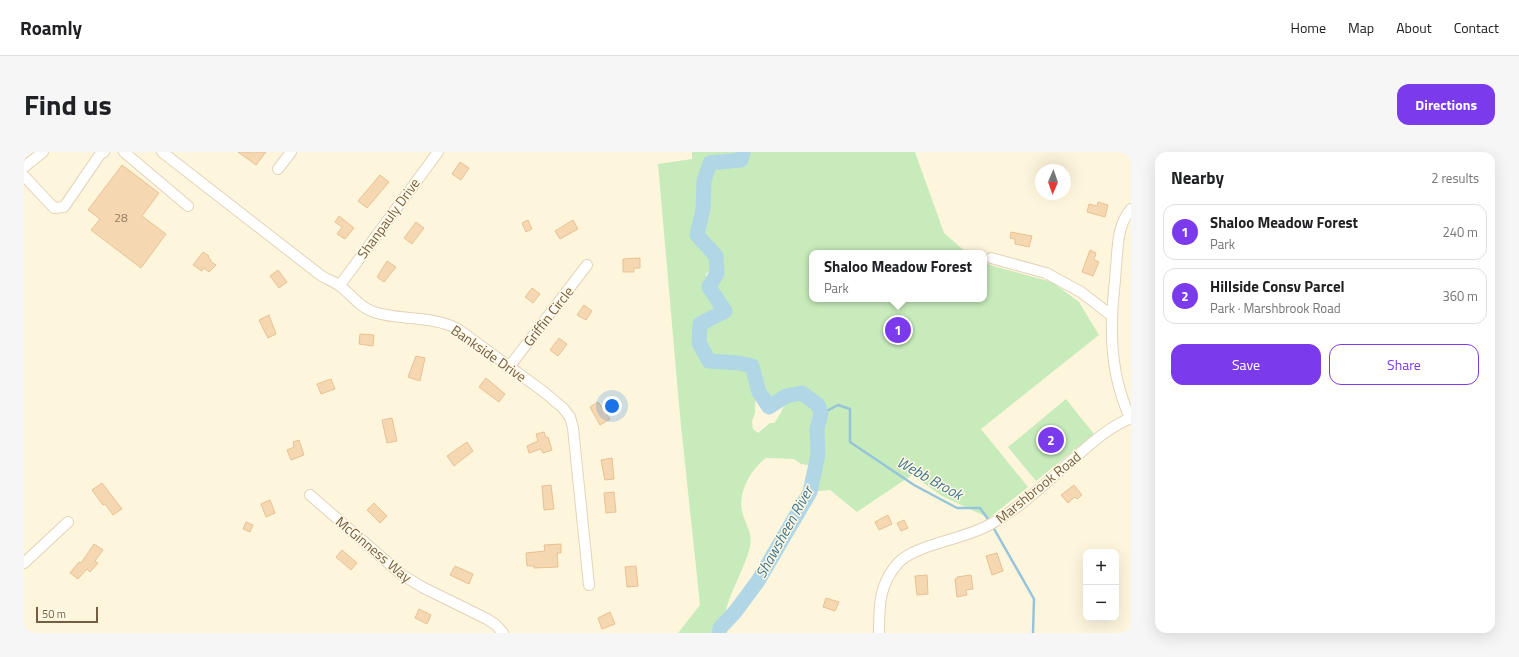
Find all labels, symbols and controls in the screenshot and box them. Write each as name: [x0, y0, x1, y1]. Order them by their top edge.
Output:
text: Roamly: [20, 13, 82, 42]
text: Home: [1291, 17, 1326, 38]
text: Map: [1348, 17, 1374, 38]
text: About: [1396, 17, 1432, 38]
text: Contact: [1454, 17, 1499, 38]
text: Find us: [24, 83, 112, 126]
button: Directions: [1397, 84, 1495, 125]
north arrow: [1035, 164, 1071, 200]
text: Nearby: [1171, 165, 1224, 191]
text: 2 results: [1431, 168, 1479, 188]
street label: Shanpauly Drive: [352, 173, 424, 263]
house number: 28: [114, 208, 128, 227]
text: Shaloo Meadow Forest: [1210, 211, 1358, 234]
text: 1: [1181, 222, 1189, 242]
text: 240 m: [1442, 222, 1478, 242]
text: Park: [1210, 234, 1235, 254]
popup: [809, 250, 987, 302]
text: Shaloo Meadow Forest: [824, 255, 972, 278]
text: Hillside Consv Parcel: [1210, 275, 1345, 298]
text: Park: [824, 278, 849, 298]
street label: Griffin Circle: [518, 281, 578, 351]
text: 2: [1181, 286, 1189, 306]
text: 360 m: [1442, 286, 1478, 306]
text: Park · Marshbrook Road: [1210, 298, 1341, 318]
pin: 1: [885, 315, 911, 345]
street label: Bankside Drive: [447, 319, 531, 387]
button: Save: [1171, 344, 1321, 385]
button: Share: [1329, 344, 1479, 385]
your location: [602, 396, 622, 416]
pin: 2: [1038, 425, 1064, 455]
street label: Marshbrook Road: [991, 446, 1085, 528]
water label: Webb Brook: [893, 450, 969, 507]
water label: Shawsheen River: [749, 480, 820, 582]
street label: McGinness Way: [331, 511, 417, 587]
map controls: [1083, 549, 1119, 621]
button: +: [1083, 549, 1119, 585]
button: −: [1083, 585, 1119, 621]
scale bar: [36, 605, 98, 624]
text: 50 m: [42, 606, 66, 622]

